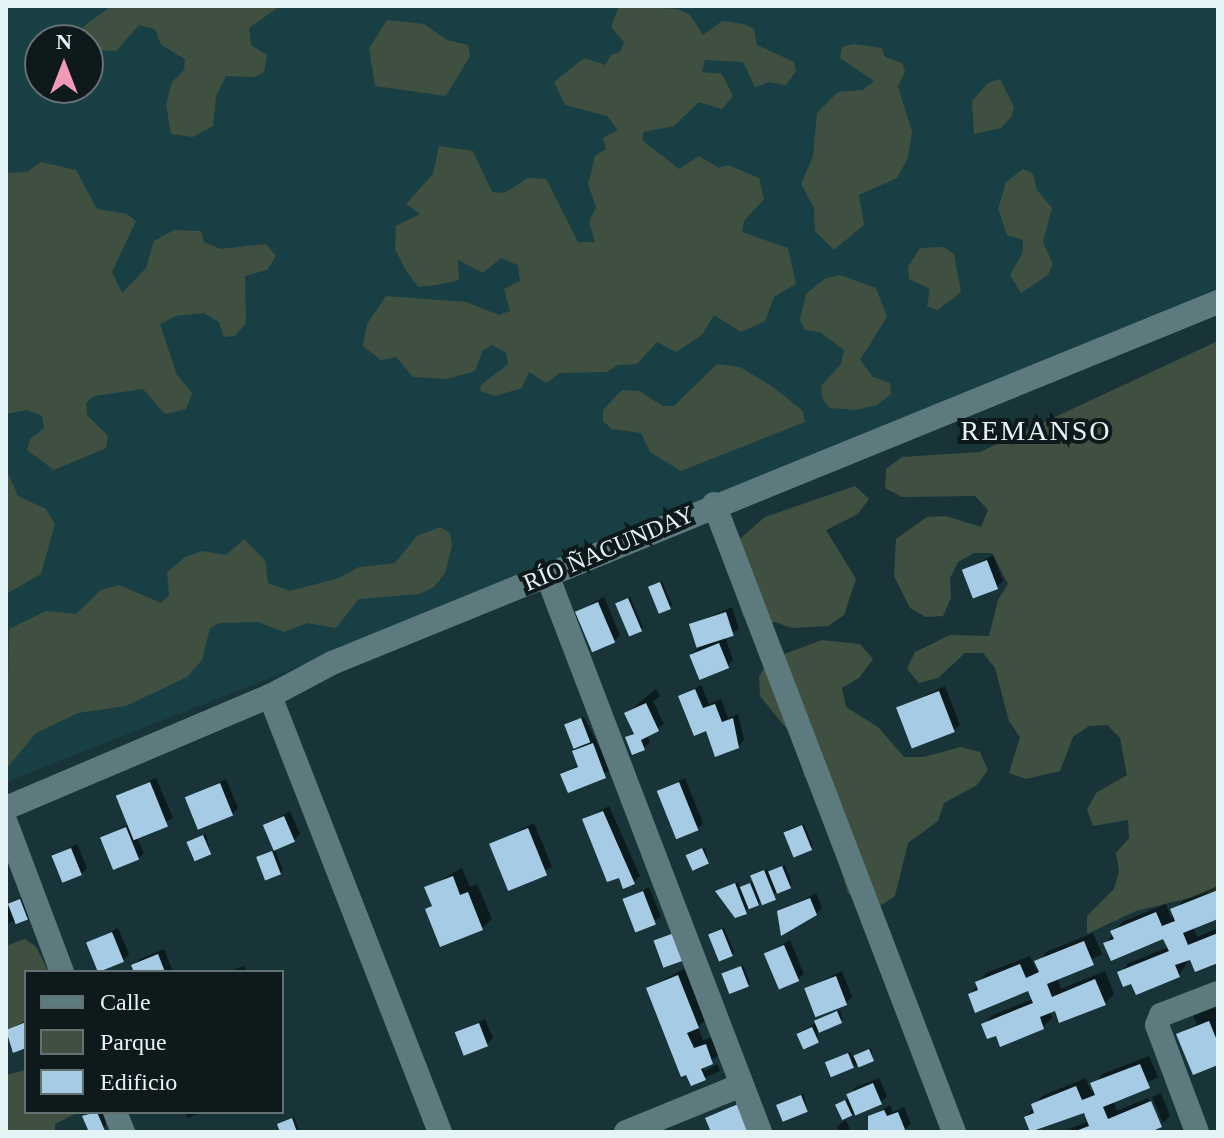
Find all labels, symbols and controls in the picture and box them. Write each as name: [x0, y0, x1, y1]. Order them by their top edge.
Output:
north arrow: [24, 24, 104, 104]
text: N: [56, 29, 72, 54]
district label: REMANSO: [961, 414, 1111, 448]
street label: RÍO ÑACUNDAY: [519, 500, 699, 598]
legend: [24, 970, 284, 1114]
text: Calle: [100, 989, 151, 1015]
text: Parque: [100, 1029, 167, 1055]
text: Edificio: [100, 1069, 177, 1095]

